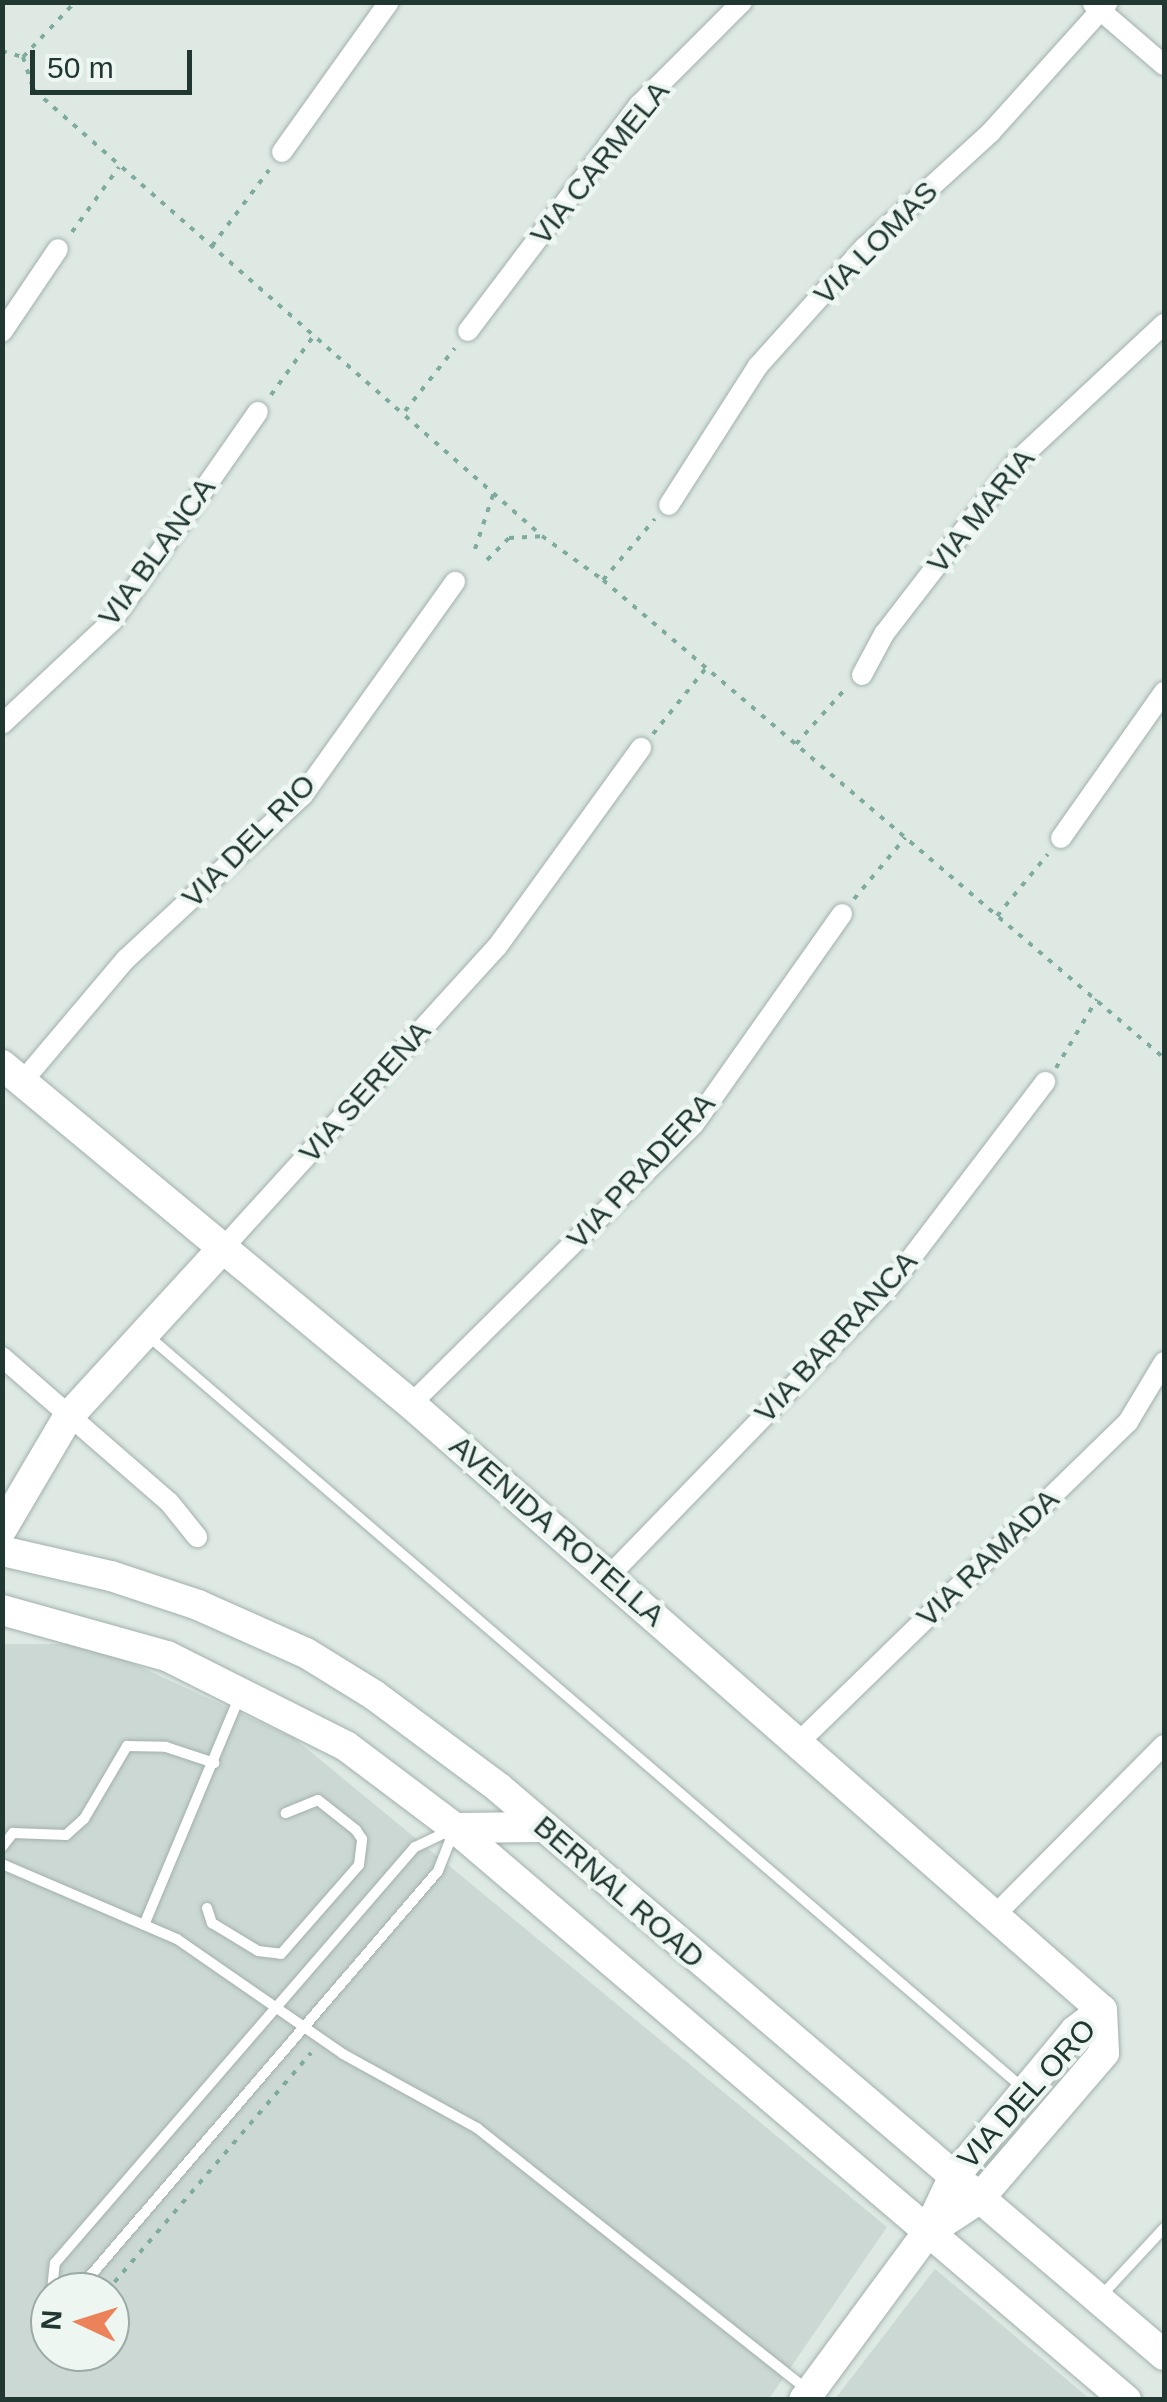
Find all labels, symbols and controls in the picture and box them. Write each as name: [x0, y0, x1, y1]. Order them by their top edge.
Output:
scale bar: [35, 30, 198, 92]
text: 50 m: [47, 51, 114, 84]
street label: VIA CARMELA: [523, 73, 677, 253]
street label: VIA LOMAS: [806, 173, 946, 313]
street label: VIA MARIA: [919, 441, 1043, 581]
street label: VIA BLANCA: [90, 470, 224, 634]
street label: VIA DEL RIO: [174, 766, 324, 916]
street label: VIA SERENA: [291, 1013, 439, 1171]
street label: VIA PRADERA: [559, 1085, 723, 1257]
street label: VIA BARRANCA: [747, 1243, 925, 1431]
street label: AVENIDA ROTELLA: [442, 1427, 672, 1635]
street label: VIA RAMADA: [909, 1481, 1067, 1635]
street label: BERNAL ROAD: [526, 1808, 712, 1976]
street label: VIA DEL ORO: [949, 2011, 1105, 2177]
north arrow: [30, 2272, 130, 2372]
text: N: [35, 2309, 68, 2331]

